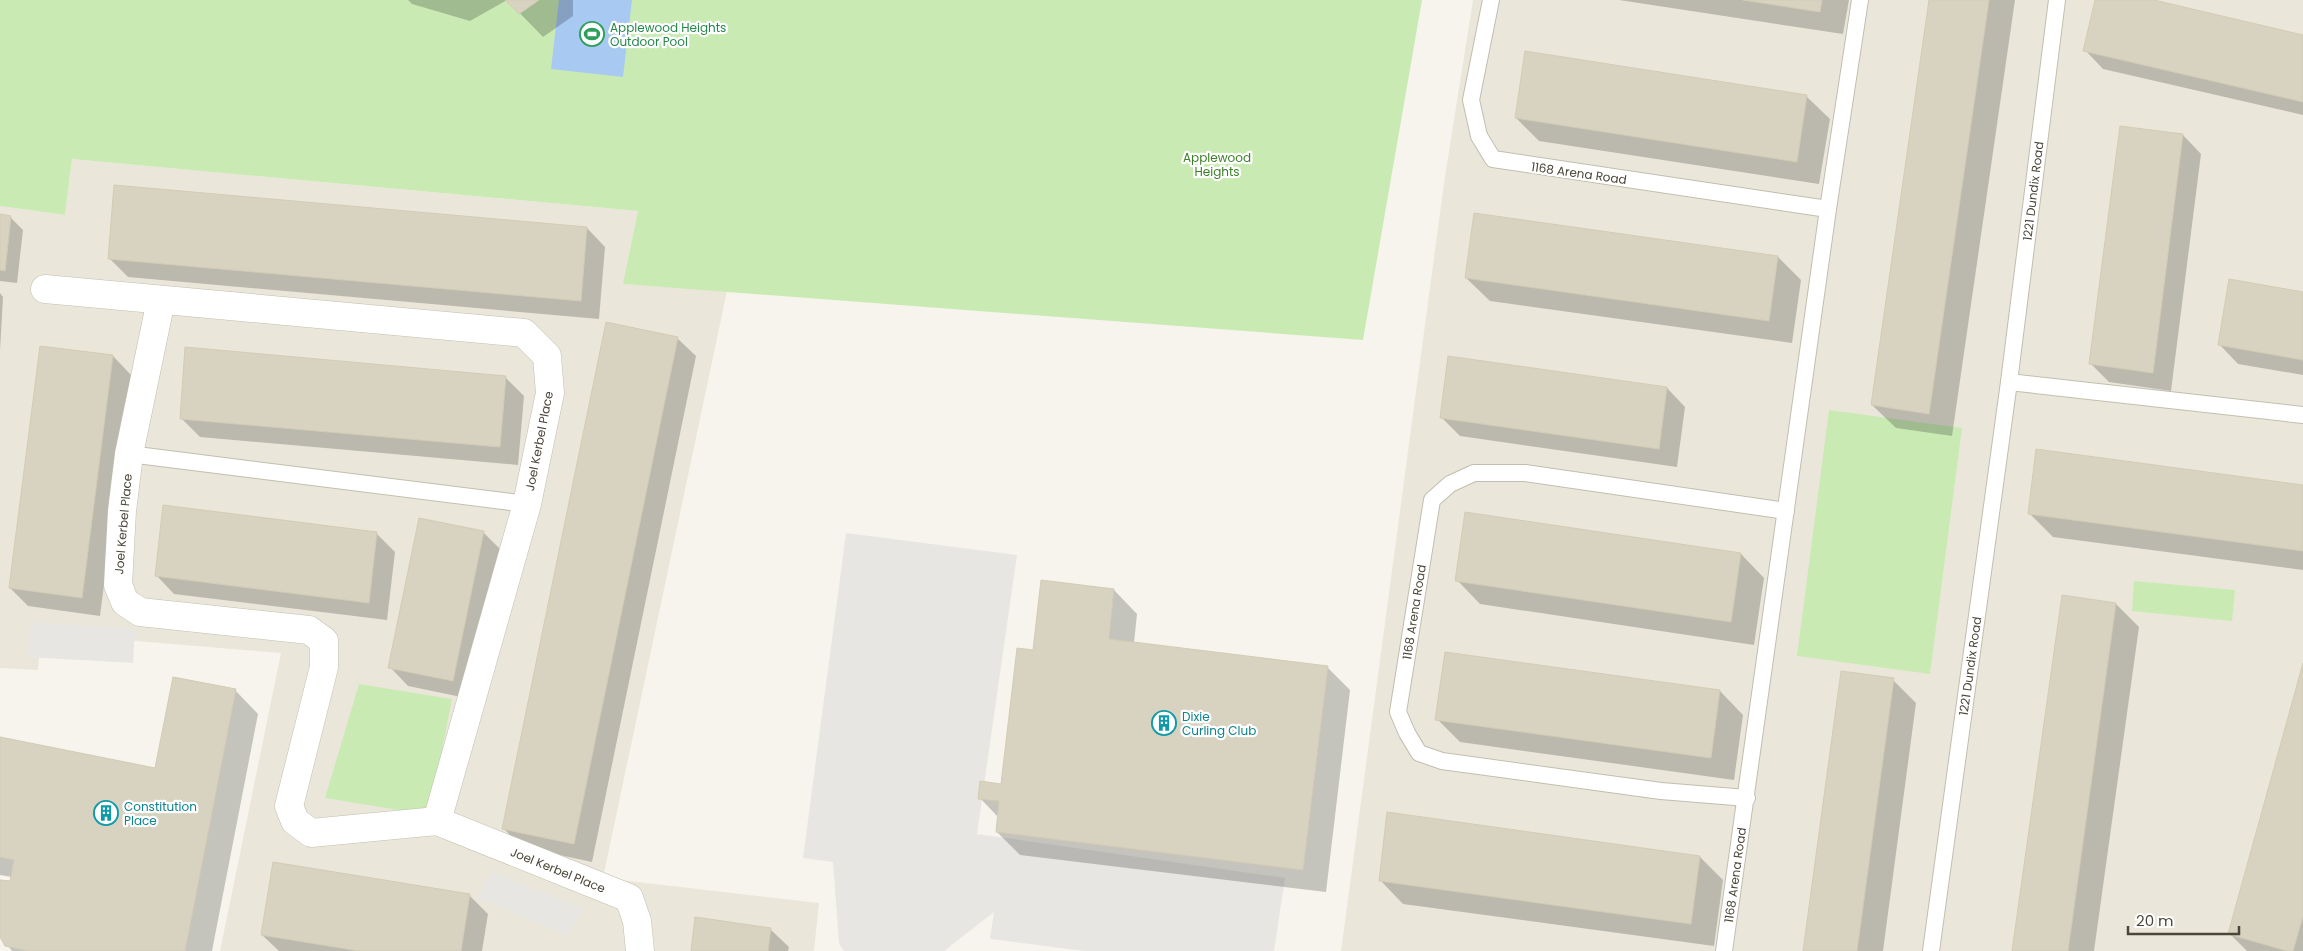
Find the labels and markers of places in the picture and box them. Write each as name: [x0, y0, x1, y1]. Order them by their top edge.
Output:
place label: Applewood Heights Outdoor Pool: [610, 19, 726, 50]
sports icon: Applewood Heights Outdoor Pool: [579, 21, 605, 47]
place label: Dixie Curling Club: [1182, 708, 1256, 739]
building icon: Dixie Curling Club: [1151, 710, 1177, 736]
place label: Constitution Place: [124, 798, 197, 829]
building icon: Constitution Place: [93, 800, 119, 826]

